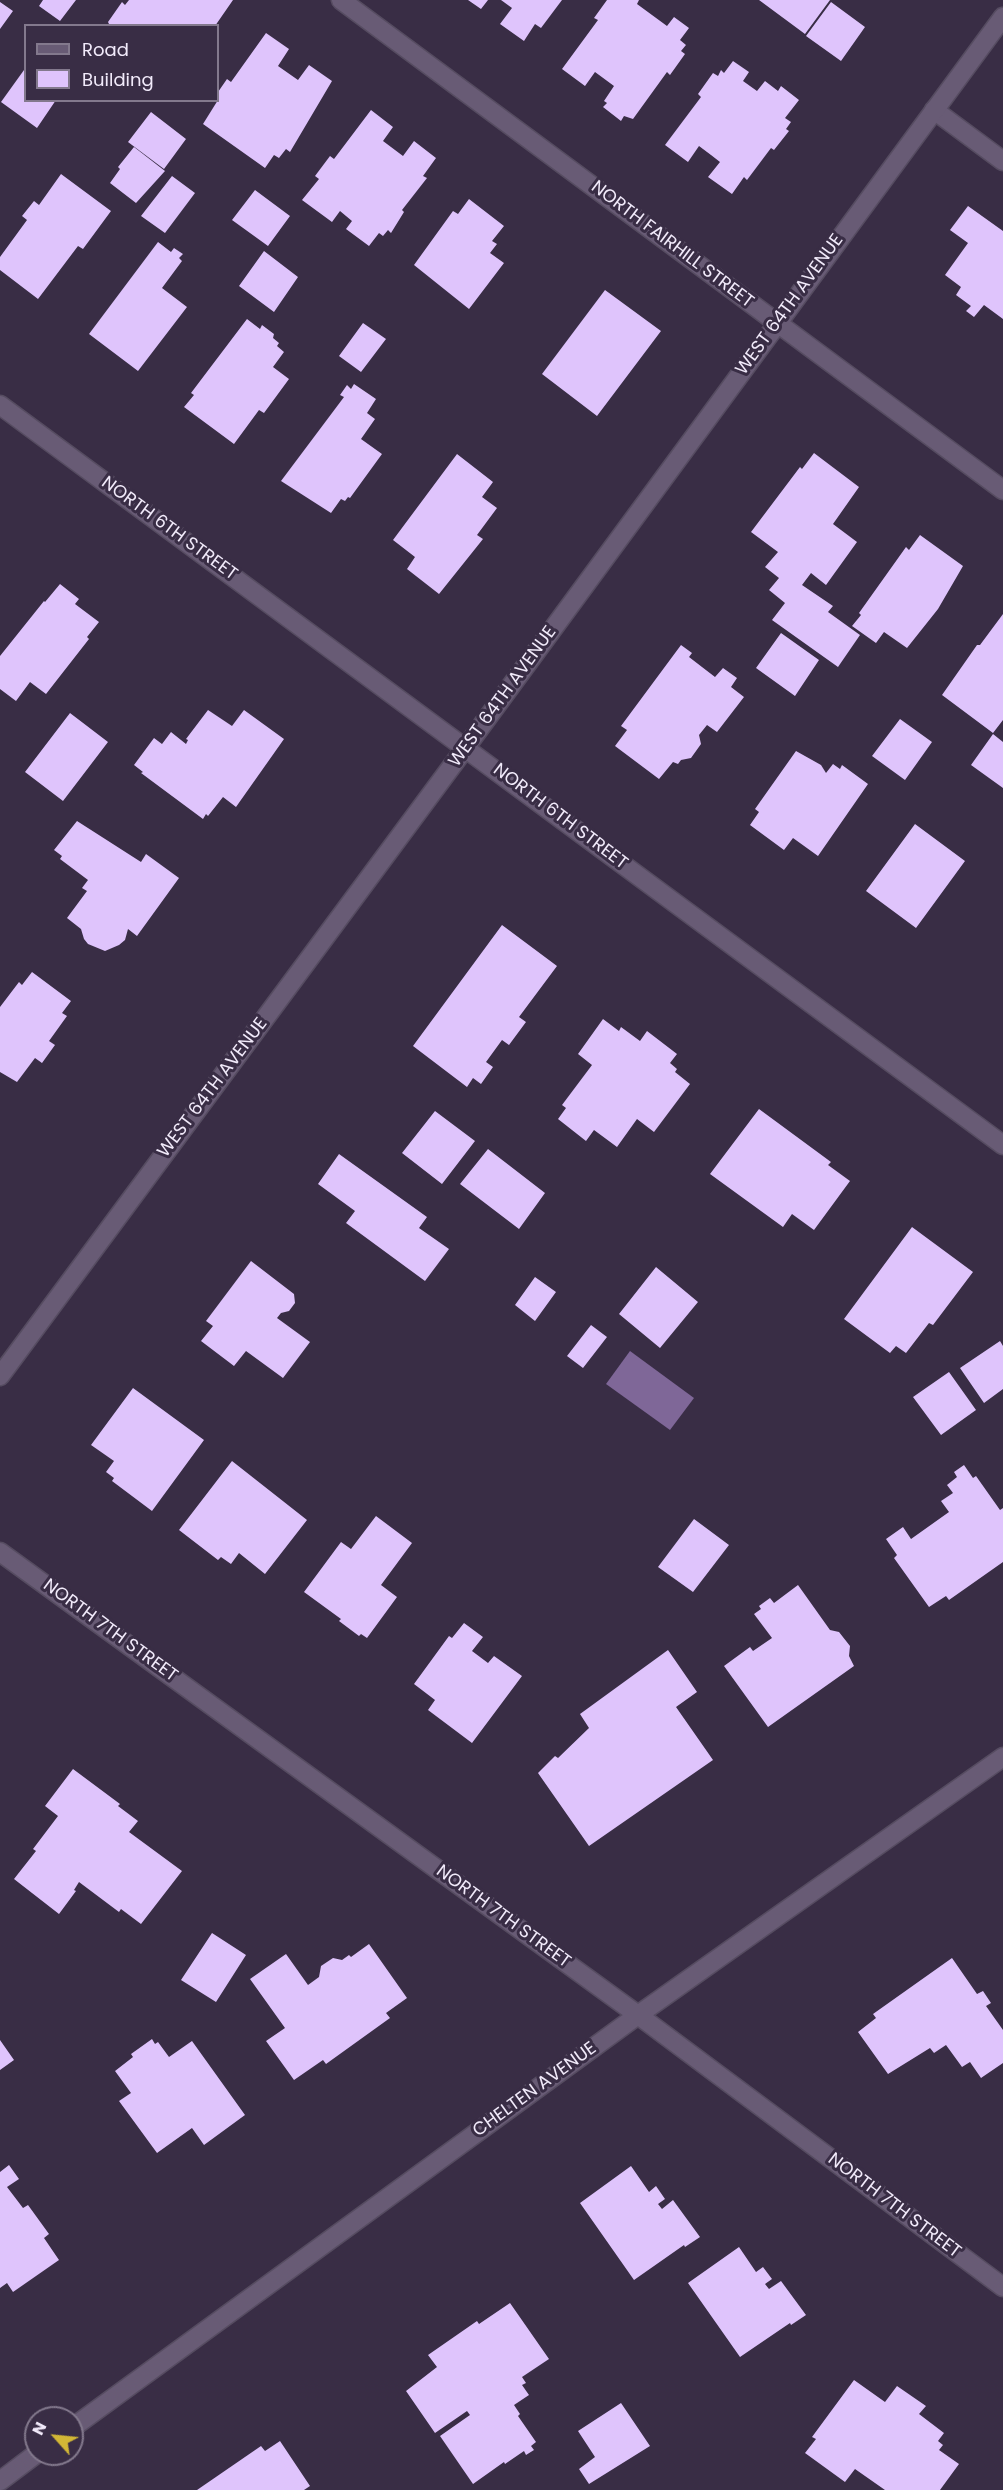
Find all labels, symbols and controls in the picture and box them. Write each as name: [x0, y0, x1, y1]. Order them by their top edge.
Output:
legend: [24, 24, 219, 102]
text: Road: [82, 37, 129, 62]
text: Building: [82, 67, 154, 92]
street label: NORTH FAIRHILL STREET: [586, 177, 758, 313]
street label: WEST 64TH AVENUE: [732, 230, 848, 380]
street label: NORTH 6TH STREET: [97, 472, 241, 586]
street label: WEST 64TH AVENUE: [445, 622, 561, 772]
street label: NORTH 6TH STREET: [489, 759, 631, 875]
street label: WEST 64TH AVENUE: [153, 1014, 273, 1162]
street label: NORTH 7TH STREET: [39, 1575, 181, 1687]
street label: NORTH 7TH STREET: [432, 1861, 574, 1973]
street label: CHELTEN AVENUE: [469, 2038, 601, 2142]
street label: NORTH 7TH STREET: [823, 2149, 965, 2263]
north arrow: [24, 2406, 84, 2466]
text: N: [26, 2418, 52, 2439]

